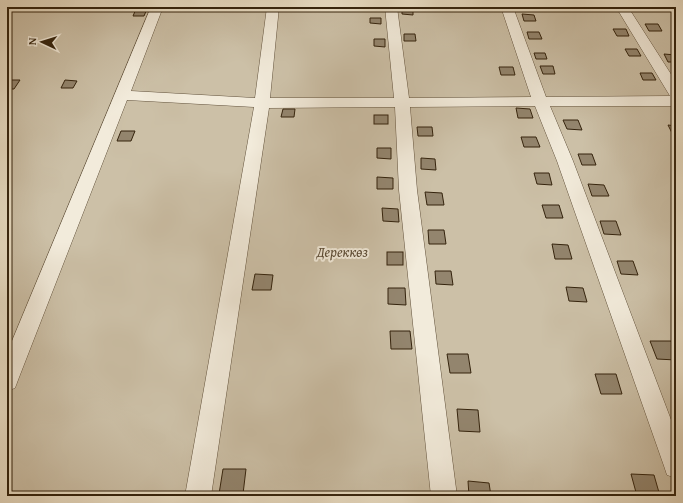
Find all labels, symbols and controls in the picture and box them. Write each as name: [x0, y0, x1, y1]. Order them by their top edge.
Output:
north arrow: [22, 22, 62, 62]
text: N: [24, 36, 40, 46]
park label: Дереккөз: [315, 242, 368, 262]

